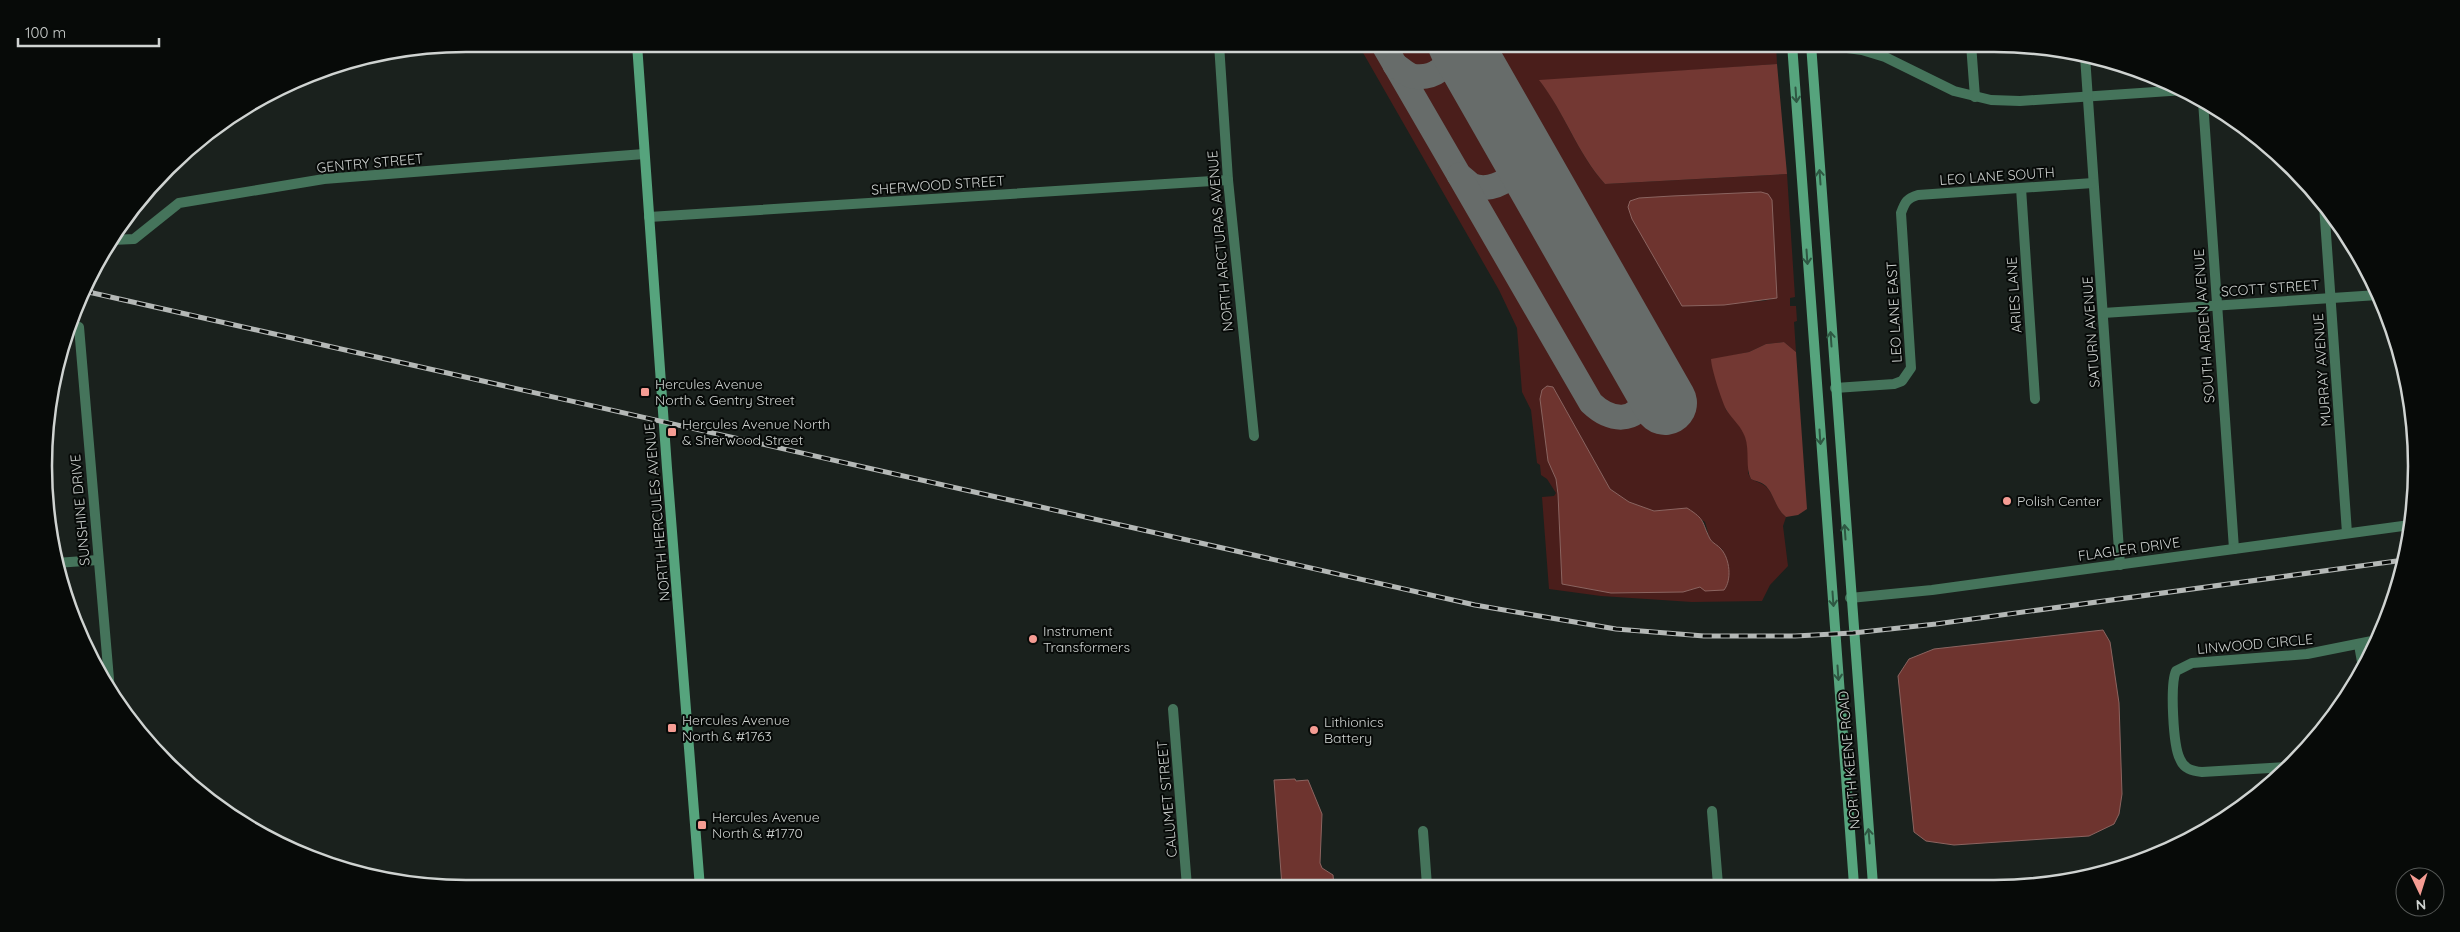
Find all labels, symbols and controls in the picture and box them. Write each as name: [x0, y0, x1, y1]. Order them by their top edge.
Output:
scale bar: [18, 15, 159, 47]
text: 100 m: [25, 23, 66, 42]
one-way arrow: [1791, 86, 1800, 102]
street label: GENTRY STREET: [316, 149, 424, 177]
street label: NORTH ARCTURAS AVENUE: [1203, 150, 1237, 332]
street label: LEO LANE SOUTH: [1939, 163, 2055, 189]
one-way arrow: [1815, 170, 1825, 186]
street label: SHERWOOD STREET: [870, 171, 1006, 199]
street label: SOUTH ARDEN AVENUE: [2190, 248, 2218, 404]
one-way arrow: [1803, 249, 1812, 265]
street label: ARIES LANE: [2002, 256, 2026, 334]
street label: LEO LANE EAST: [1882, 261, 1906, 363]
street label: SATURN AVENUE: [2078, 276, 2104, 388]
street label: SCOTT STREET: [2220, 276, 2320, 300]
street label: MURRAY AVENUE: [2309, 313, 2335, 427]
one-way arrow: [1827, 332, 1836, 348]
place label: Hercules Avenue North & Gentry Street: [655, 375, 795, 409]
marker: Hercules Avenue North & Gentry Street: [639, 386, 651, 398]
place label: Hercules Avenue North & Sherwood Street: [682, 415, 830, 449]
street label: NORTH HERCULES AVENUE: [640, 422, 674, 602]
marker: Hercules Avenue North & Sherwood Street: [666, 426, 678, 438]
one-way arrow: [1816, 429, 1825, 445]
street label: SUNSHINE DRIVE: [66, 454, 94, 566]
place label: Polish Center: [2017, 492, 2102, 510]
marker: Polish Center: [2001, 495, 2013, 507]
one-way arrow: [1841, 524, 1850, 540]
street label: FLAGLER DRIVE: [2077, 533, 2181, 565]
one-way arrow: [1828, 591, 1837, 607]
place label: Instrument Transformers: [1043, 622, 1130, 656]
street label: LINWOOD CIRCLE: [2196, 630, 2314, 658]
marker: Instrument Transformers: [1027, 633, 1039, 645]
one-way arrow: [1833, 665, 1842, 681]
street label: NORTH KEENE ROAD: [1834, 690, 1864, 830]
place label: Hercules Avenue North & #1763: [682, 711, 790, 745]
place label: Lithionics Battery: [1324, 713, 1384, 747]
marker: Hercules Avenue North & #1763: [666, 722, 678, 734]
marker: Lithionics Battery: [1308, 724, 1320, 736]
street label: CALUMET STREET: [1153, 740, 1181, 858]
place label: Hercules Avenue North & #1770: [712, 808, 820, 842]
marker: Hercules Avenue North & #1770: [696, 819, 708, 831]
one-way arrow: [1864, 829, 1874, 845]
north arrow: [2395, 867, 2445, 917]
text: N: [2415, 896, 2427, 914]

